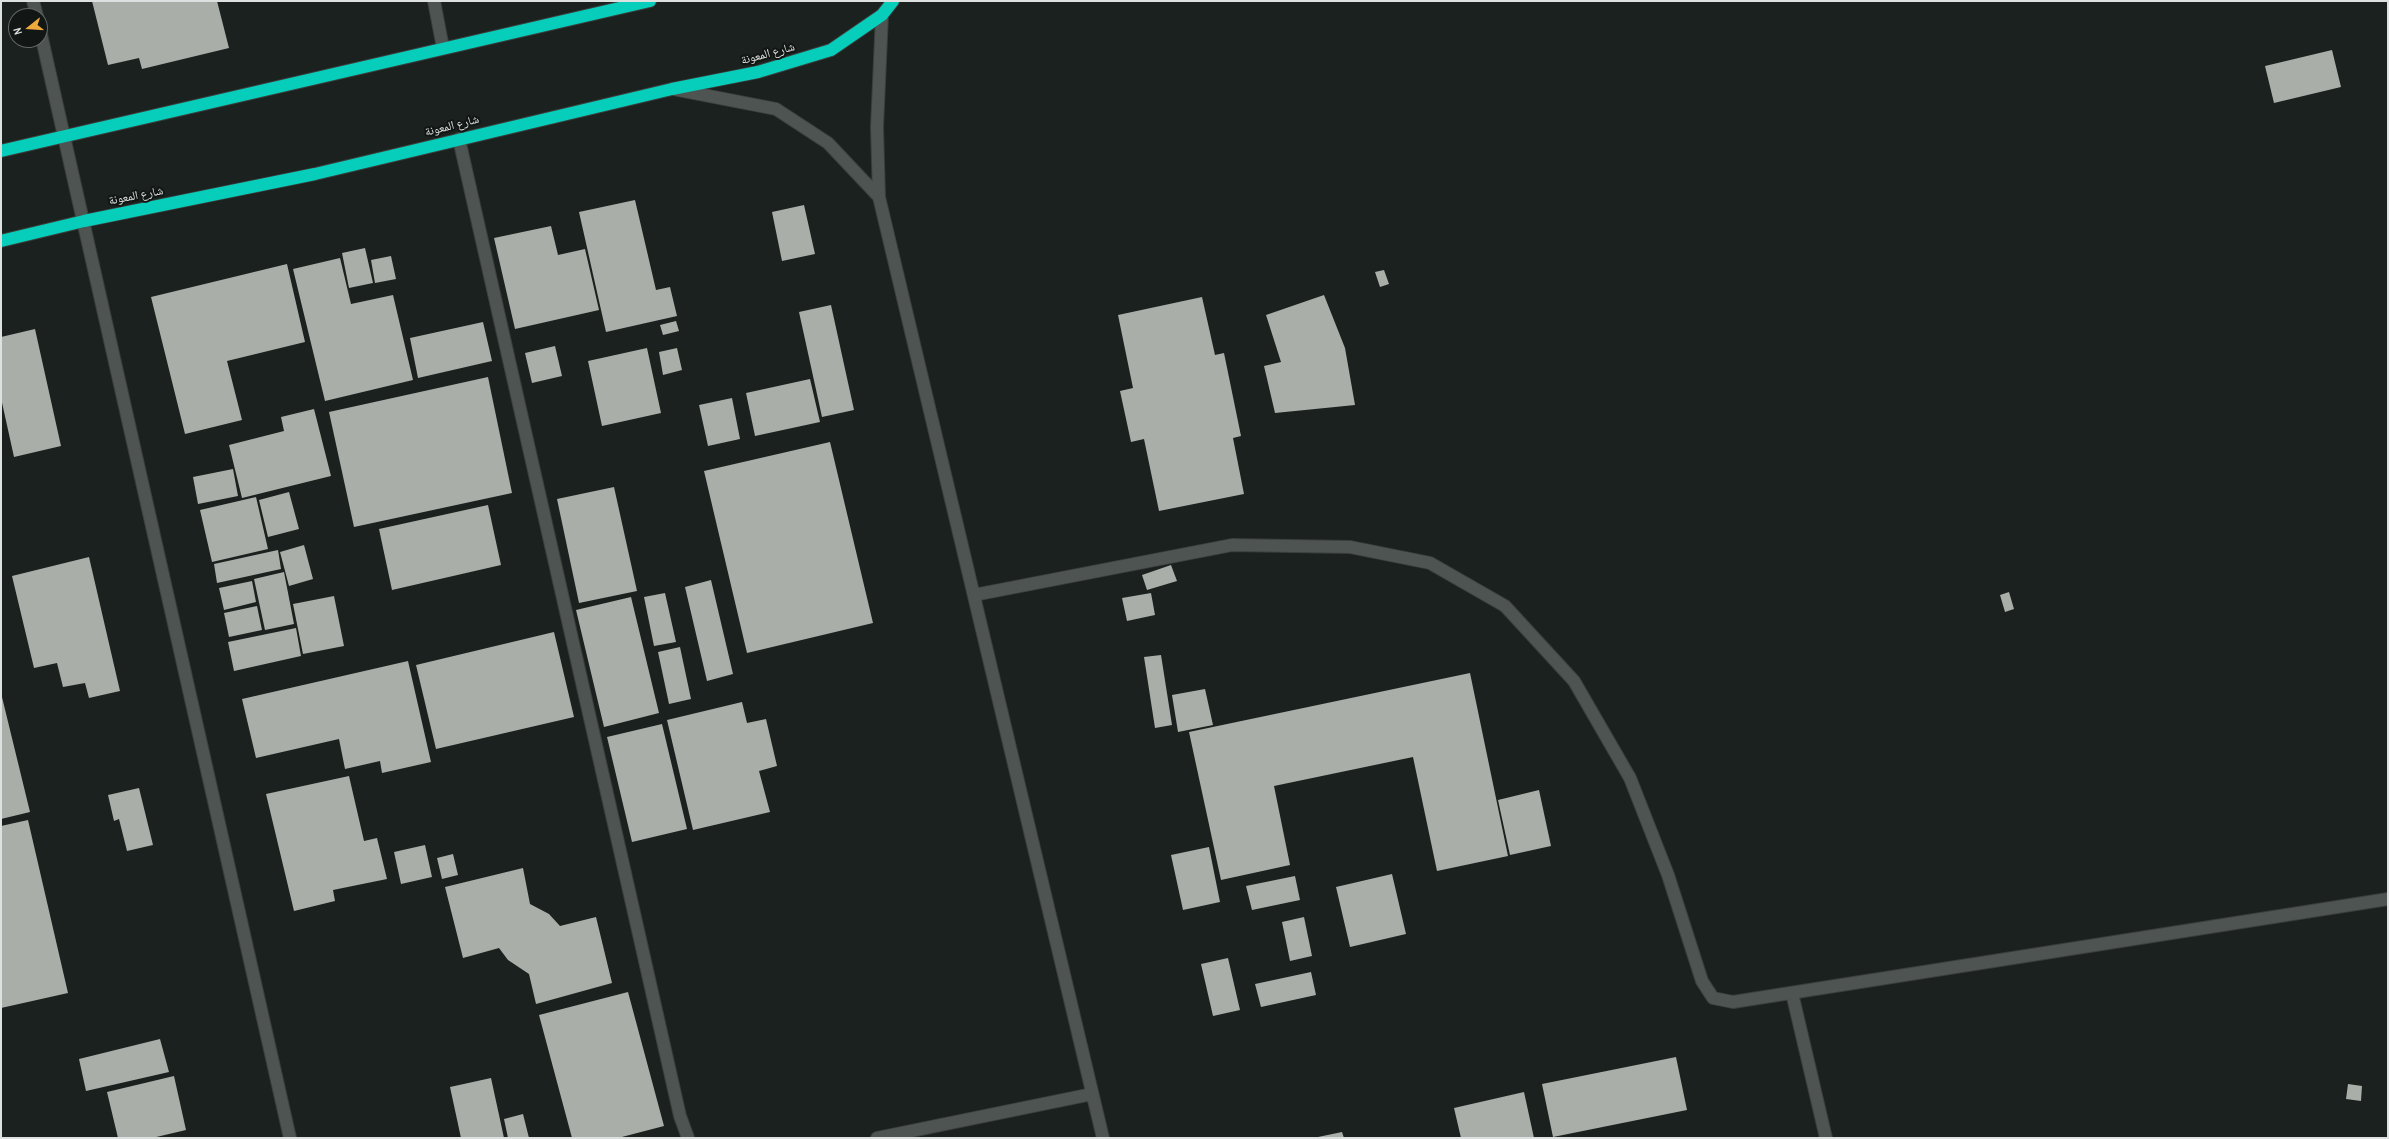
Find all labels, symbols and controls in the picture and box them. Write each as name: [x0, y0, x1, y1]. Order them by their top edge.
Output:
north arrow: [8, 8, 48, 48]
text: N: [10, 26, 25, 36]
street label: شارع المعونة: [739, 40, 797, 68]
street label: شارع المعونة: [423, 112, 481, 140]
street label: شارع المعونة: [108, 184, 164, 208]

